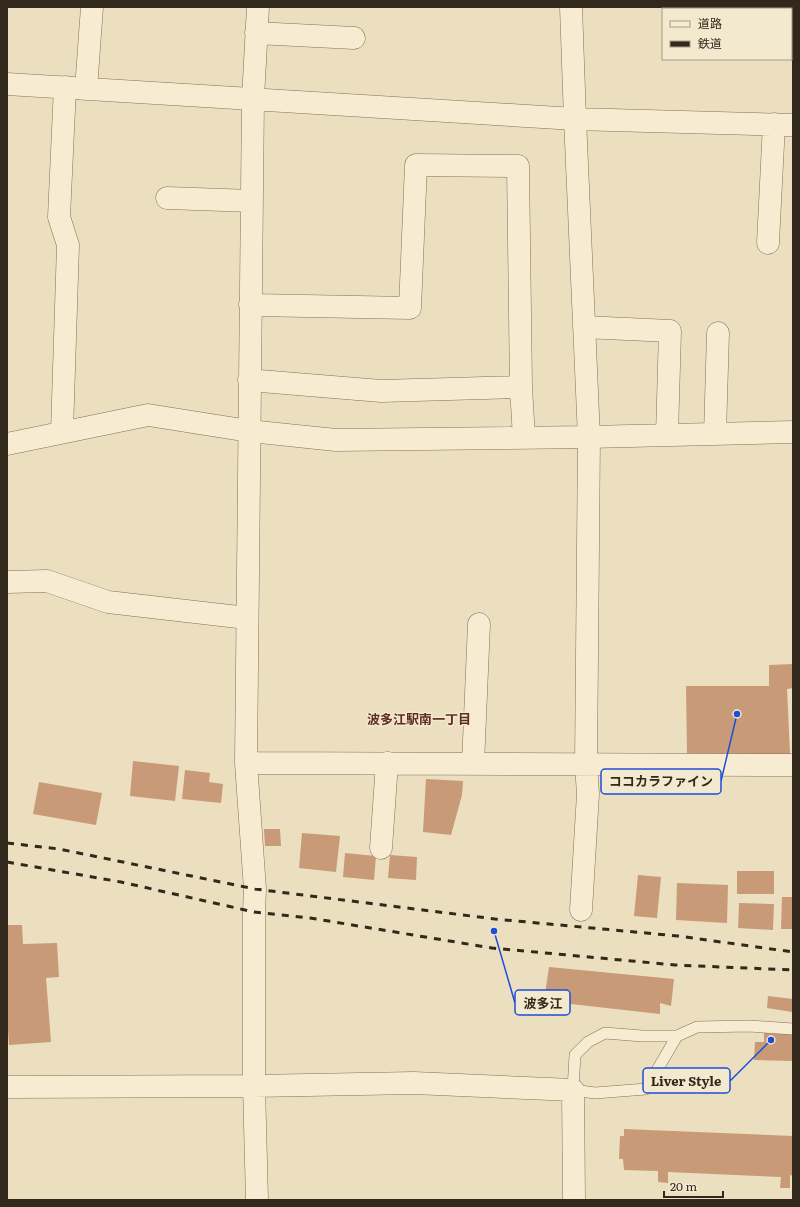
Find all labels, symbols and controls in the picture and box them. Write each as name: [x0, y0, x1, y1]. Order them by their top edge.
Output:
legend: [662, 8, 792, 60]
text: 道路: [698, 14, 722, 32]
text: 鉄道: [698, 34, 722, 52]
district label: 波多江駅南一丁目: [367, 709, 471, 728]
callout: ココカラファイン: [601, 769, 721, 794]
text: ココカラファイン: [609, 771, 713, 790]
callout: 波多江: [515, 990, 570, 1015]
text: 波多江: [523, 993, 563, 1012]
callout: Liver Style: [643, 1068, 730, 1093]
text: Liver Style: [651, 1071, 721, 1090]
scale bar: [664, 1173, 723, 1199]
text: 20 m: [670, 1177, 697, 1195]

